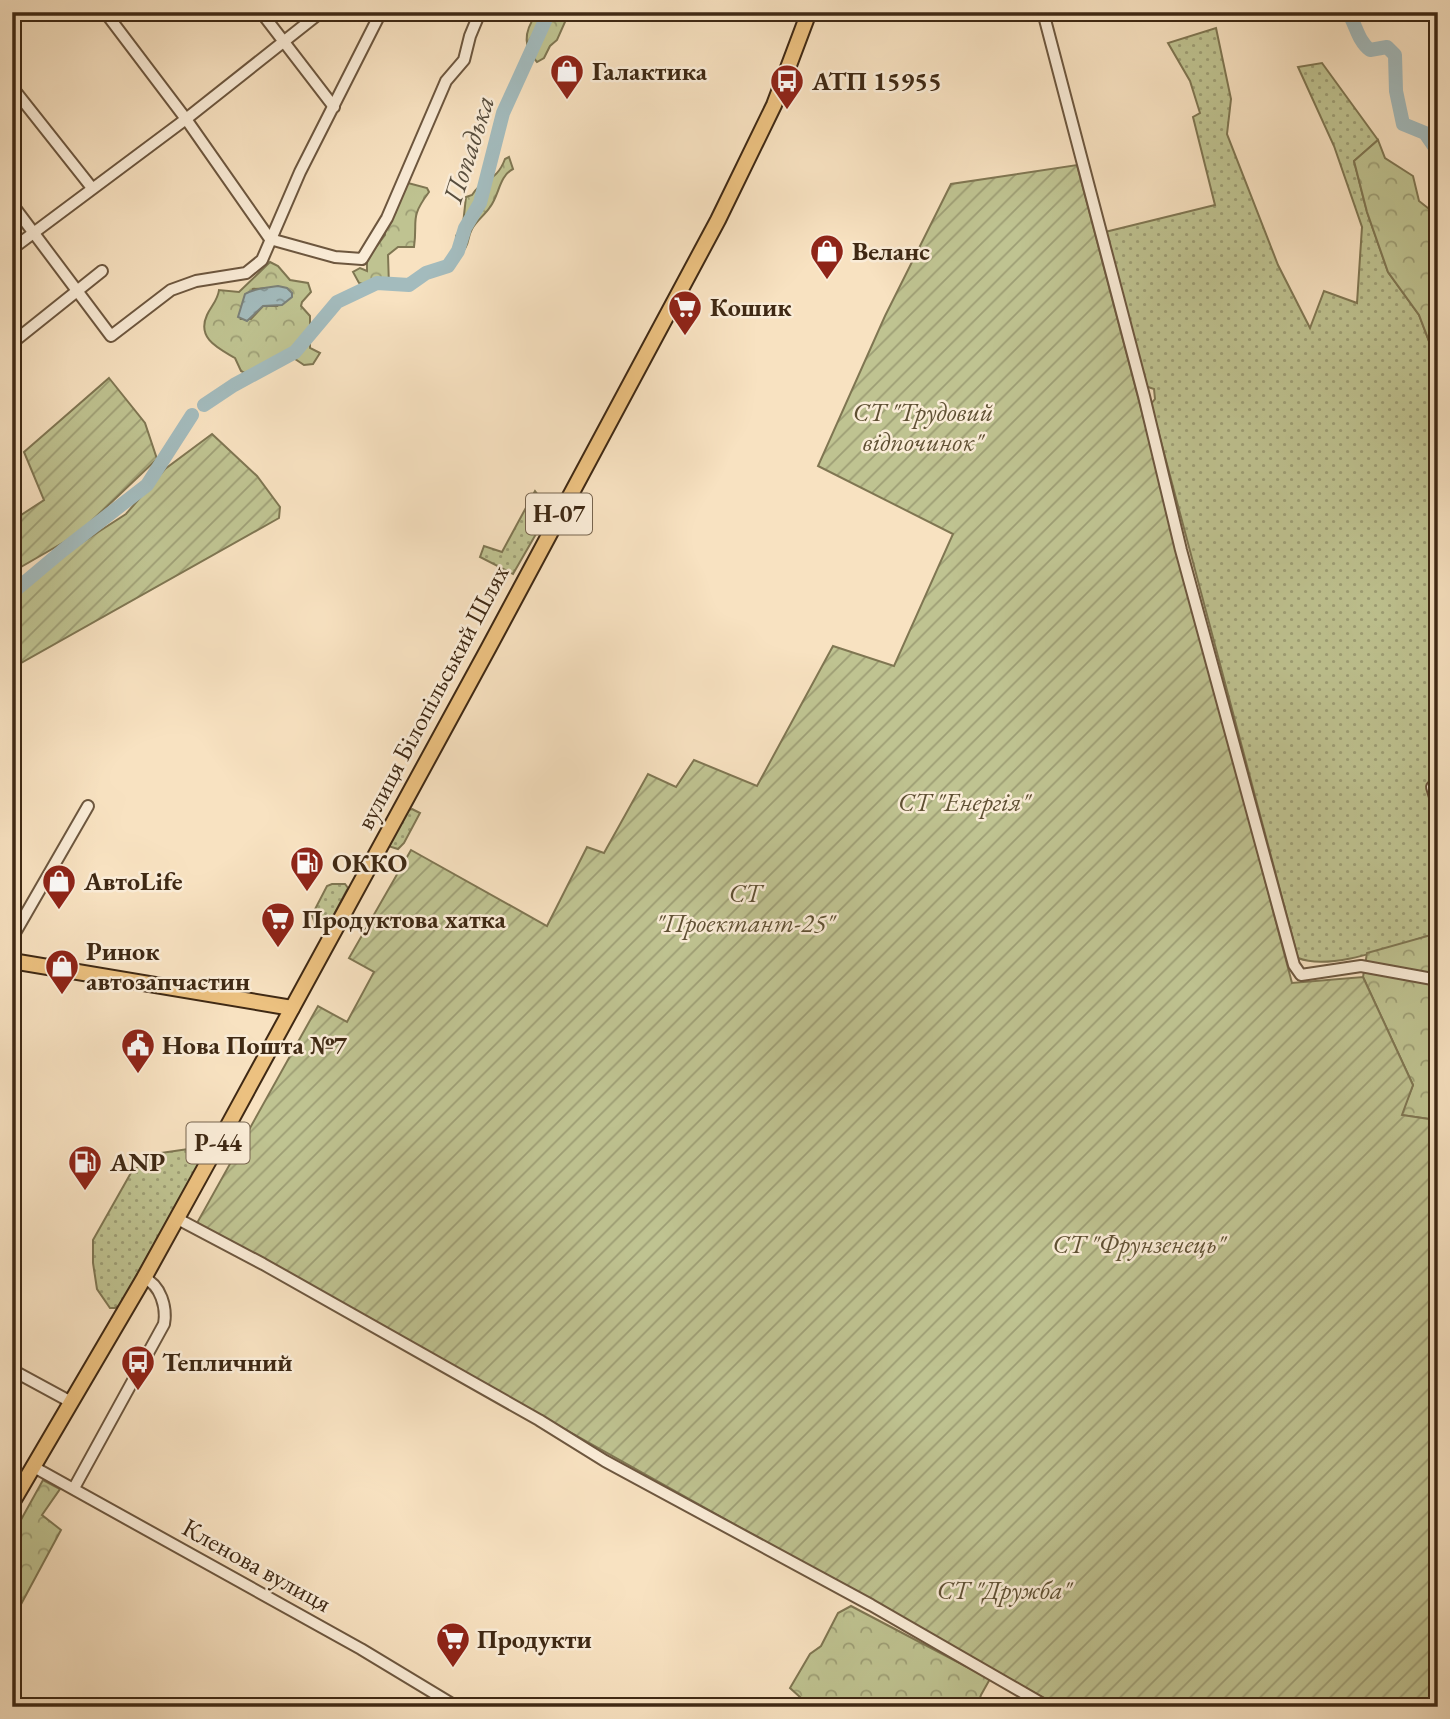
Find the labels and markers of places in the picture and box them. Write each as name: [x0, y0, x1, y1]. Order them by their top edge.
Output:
shop icon: Галактика: [548, 52, 586, 101]
place label: Галактика: [592, 54, 708, 88]
bus stop icon: АТП 15955: [768, 62, 806, 111]
place label: АТП 15955: [811, 64, 942, 98]
shop icon: Веланс: [808, 232, 846, 281]
place label: Веланс: [852, 234, 930, 268]
supermarket icon: Кошик: [666, 288, 704, 337]
place label: Кошик: [710, 290, 792, 324]
fuel station icon: ОККО: [288, 844, 326, 893]
place label: ОККО: [332, 846, 407, 880]
shop icon: АвтоLife: [40, 862, 78, 911]
place label: АвтоLife: [83, 864, 183, 898]
supermarket icon: Продуктова хатка: [259, 900, 297, 949]
place label: Продуктова хатка: [302, 902, 507, 936]
place label: Ринок автозапчастин: [86, 934, 250, 998]
shop icon: Ринок автозапчастин: [43, 947, 81, 996]
public building icon: Нова Пошта №7: [119, 1026, 157, 1075]
place label: Нова Пошта №7: [162, 1028, 347, 1062]
fuel station icon: ANP: [66, 1143, 104, 1192]
place label: ANP: [109, 1145, 165, 1179]
bus stop icon: Тепличний: [119, 1343, 157, 1392]
place label: Тепличний: [162, 1345, 293, 1379]
supermarket icon: Продукти: [434, 1620, 472, 1669]
place label: Продукти: [477, 1622, 592, 1656]

